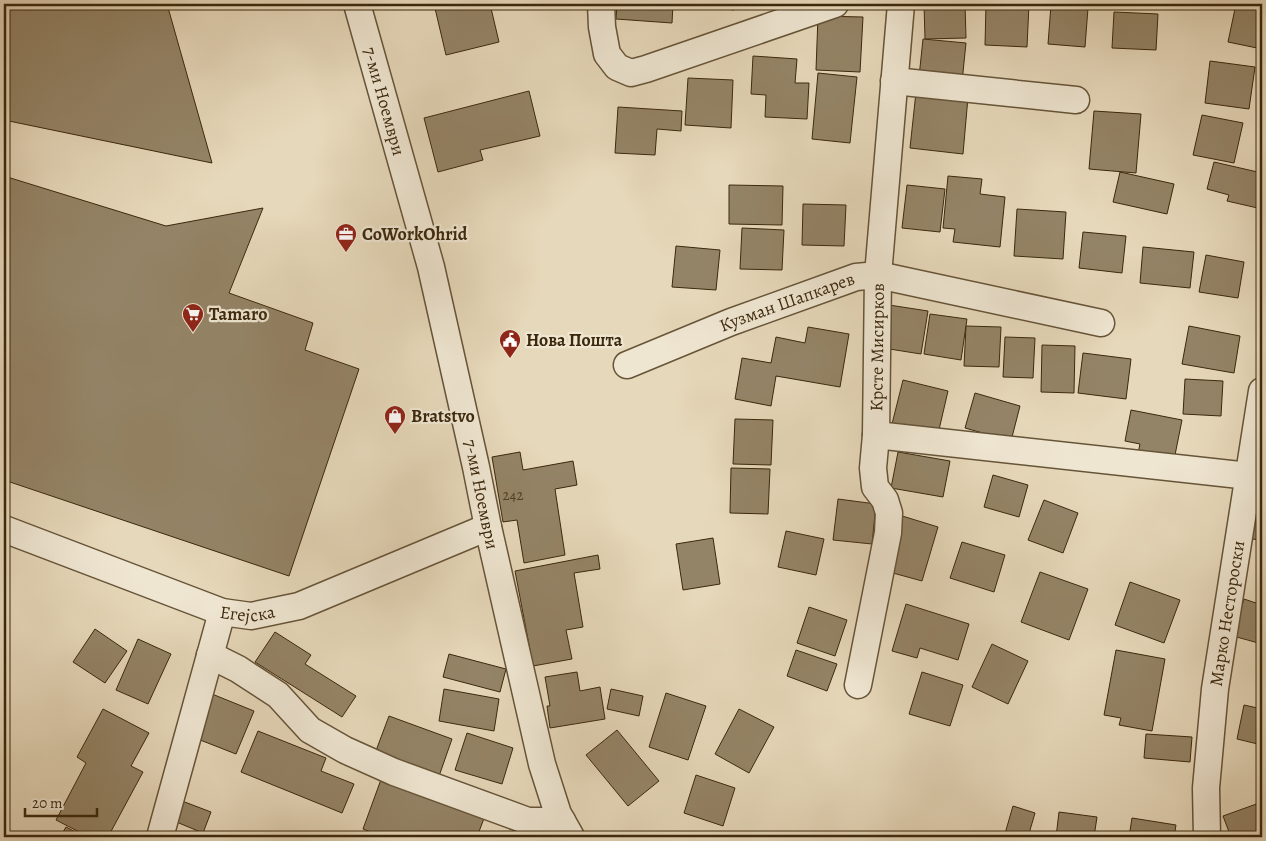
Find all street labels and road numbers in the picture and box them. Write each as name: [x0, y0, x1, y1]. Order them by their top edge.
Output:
street label: 7-ми Ноември: [358, 44, 411, 158]
street label: Кузман Шапкарев: [716, 266, 858, 338]
street label: Крсте Мисирков: [864, 283, 890, 412]
street label: 7-ми Ноември: [458, 437, 505, 552]
street label: Марко Нестороски: [1204, 539, 1250, 688]
street label: Егејска: [218, 599, 278, 628]

